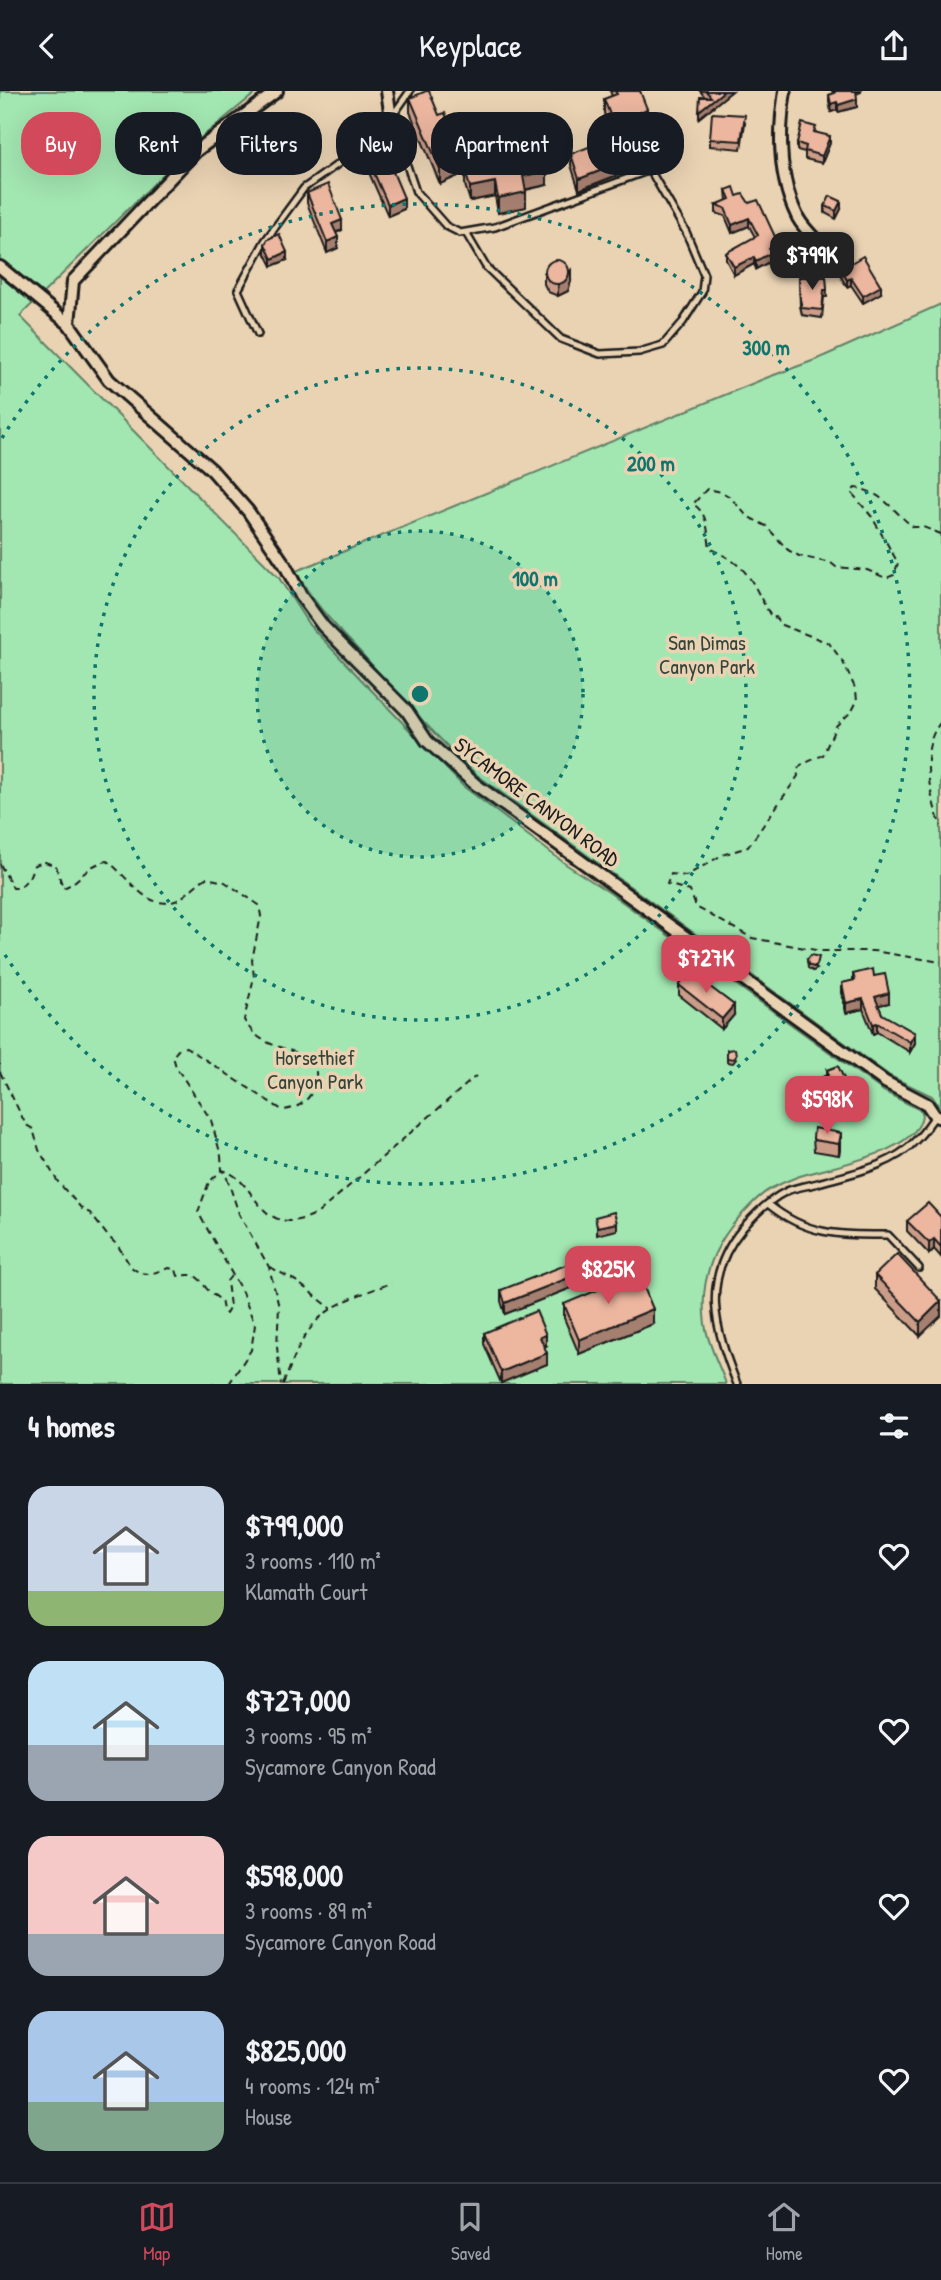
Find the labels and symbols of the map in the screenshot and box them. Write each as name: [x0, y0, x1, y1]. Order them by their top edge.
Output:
pin: $799K: [763, 233, 861, 292]
text: 300 m: [742, 333, 790, 362]
text: 200 m: [627, 449, 675, 478]
text: 100 m: [512, 564, 558, 593]
park label: San Dimas Canyon Park: [659, 628, 755, 681]
centre of rings: [408, 682, 432, 706]
street label: SYCAMORE CANYON ROAD: [448, 730, 626, 874]
pin: $727K: [657, 935, 755, 995]
park label: Horsethief Canyon Park: [267, 1043, 363, 1096]
pin: $598K: [778, 1077, 876, 1136]
pin: $825K: [559, 1247, 657, 1306]

